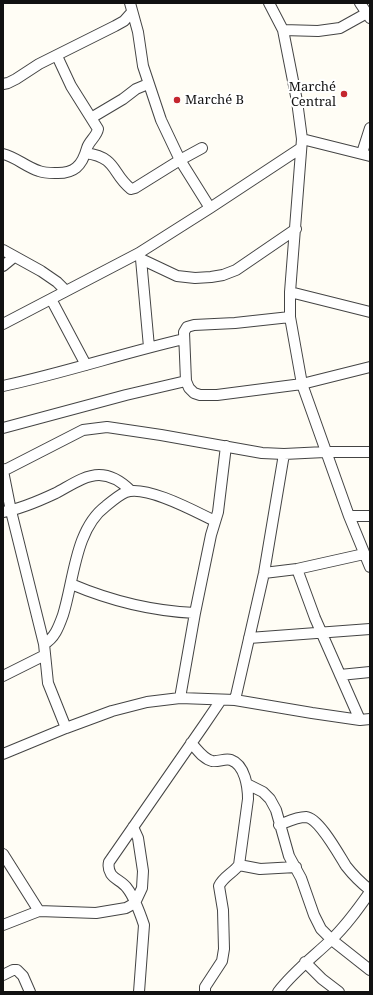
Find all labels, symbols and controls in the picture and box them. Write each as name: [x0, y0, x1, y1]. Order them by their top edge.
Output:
place label: Marché Central: [289, 79, 336, 110]
marker: Marché Central: [339, 89, 349, 99]
place label: Marché B: [185, 92, 244, 108]
marker: Marché B: [172, 95, 182, 105]

